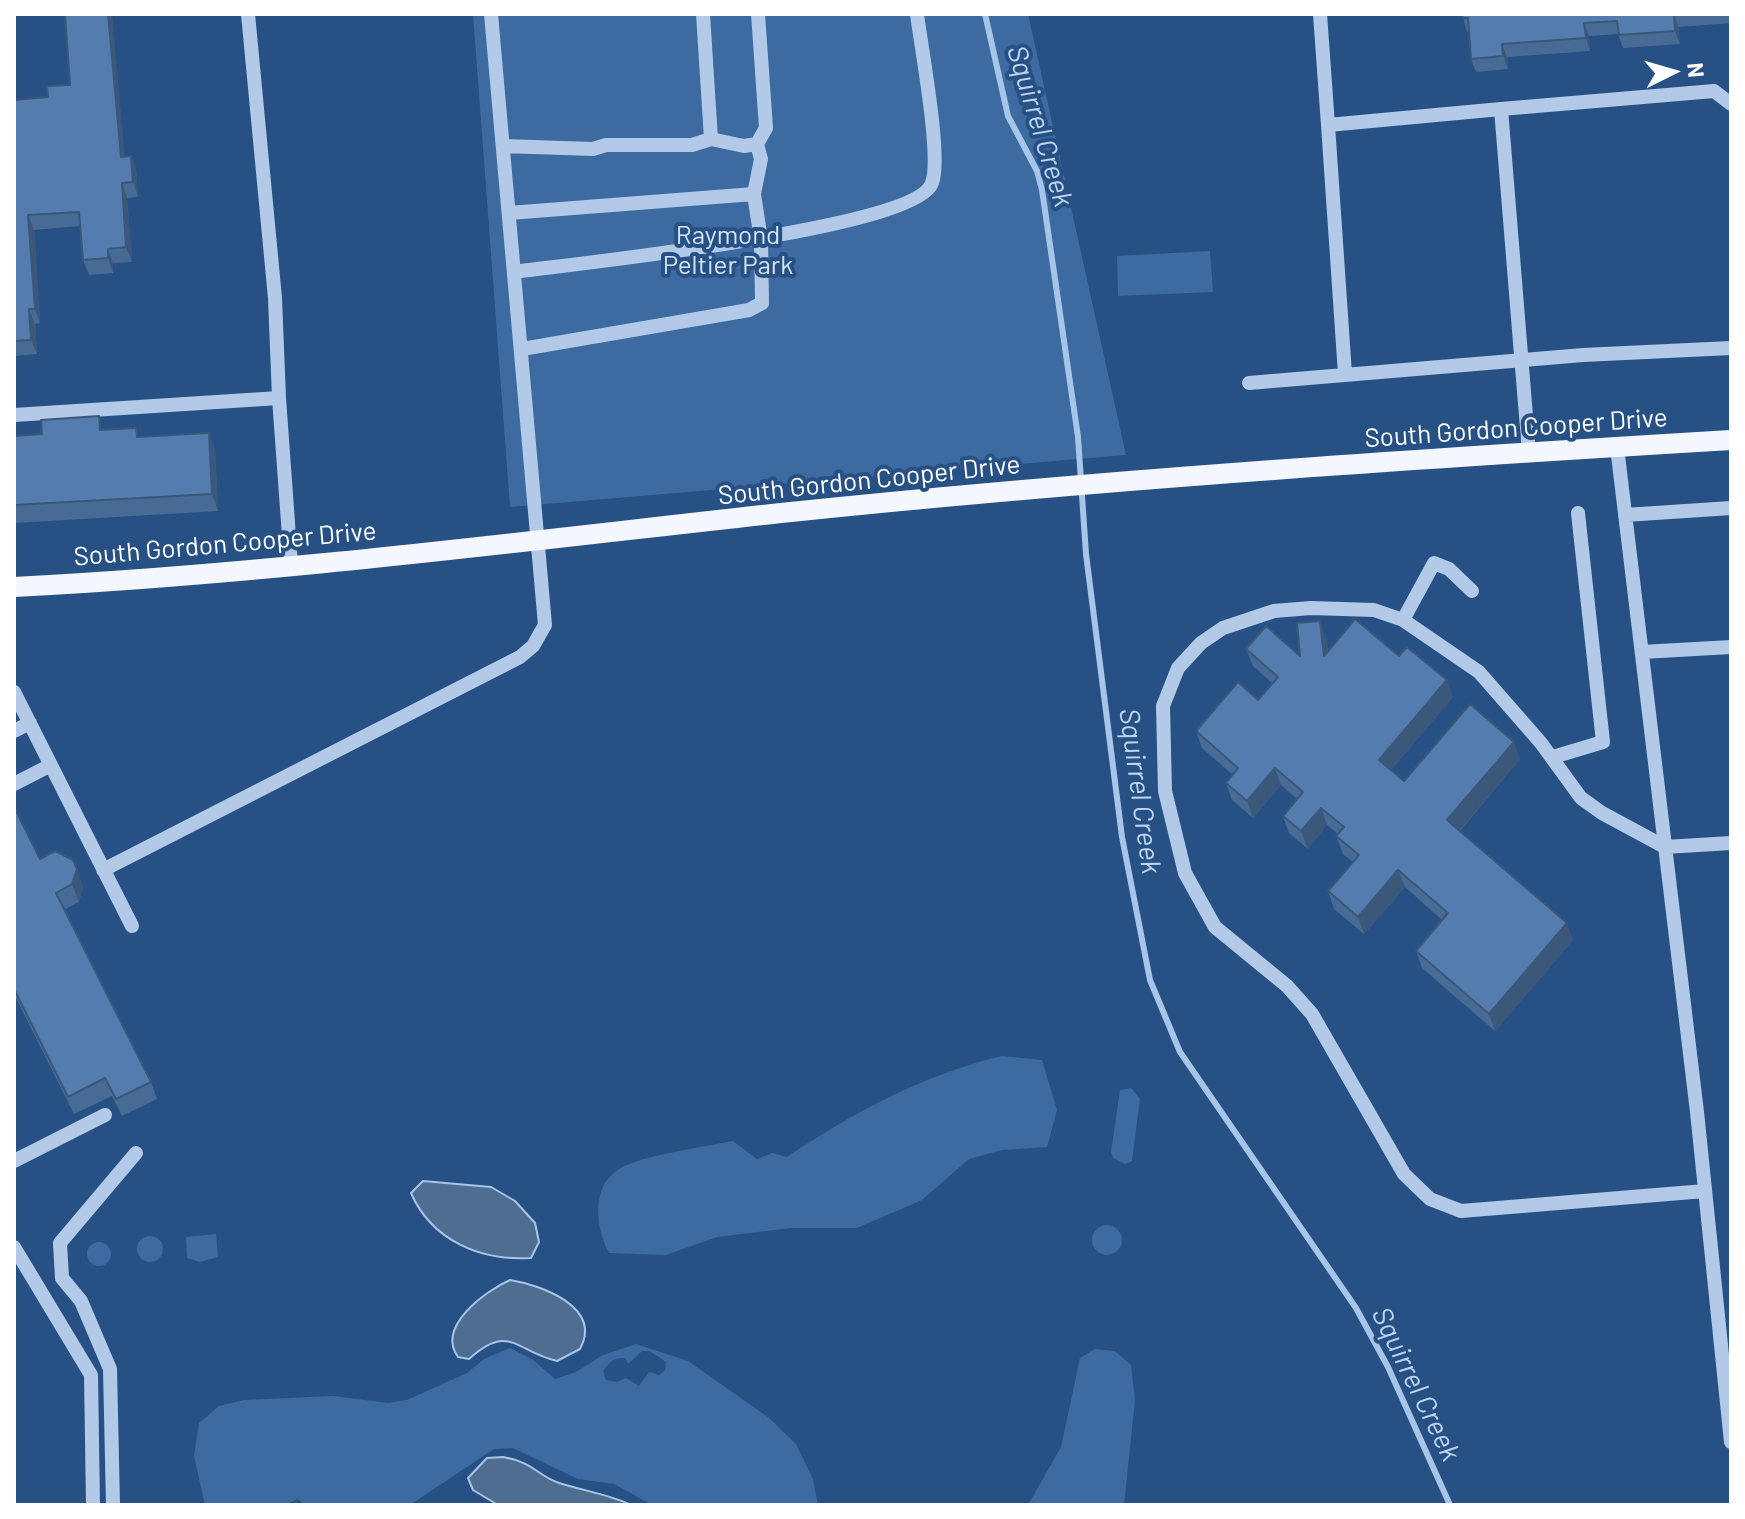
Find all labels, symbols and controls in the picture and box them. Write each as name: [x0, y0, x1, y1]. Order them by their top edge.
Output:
north arrow: [1633, 32, 1713, 112]
water label: Squirrel Creek: [1000, 41, 1080, 211]
text: N: [1683, 61, 1710, 78]
park label: Raymond Peltier Park: [663, 219, 793, 280]
street label: South Gordon Cooper Drive: [1363, 402, 1669, 454]
street label: South Gordon Cooper Drive: [716, 449, 1022, 511]
street label: South Gordon Cooper Drive: [72, 515, 378, 573]
water label: Squirrel Creek: [1112, 706, 1168, 876]
water label: Squirrel Creek: [1364, 1302, 1468, 1466]

